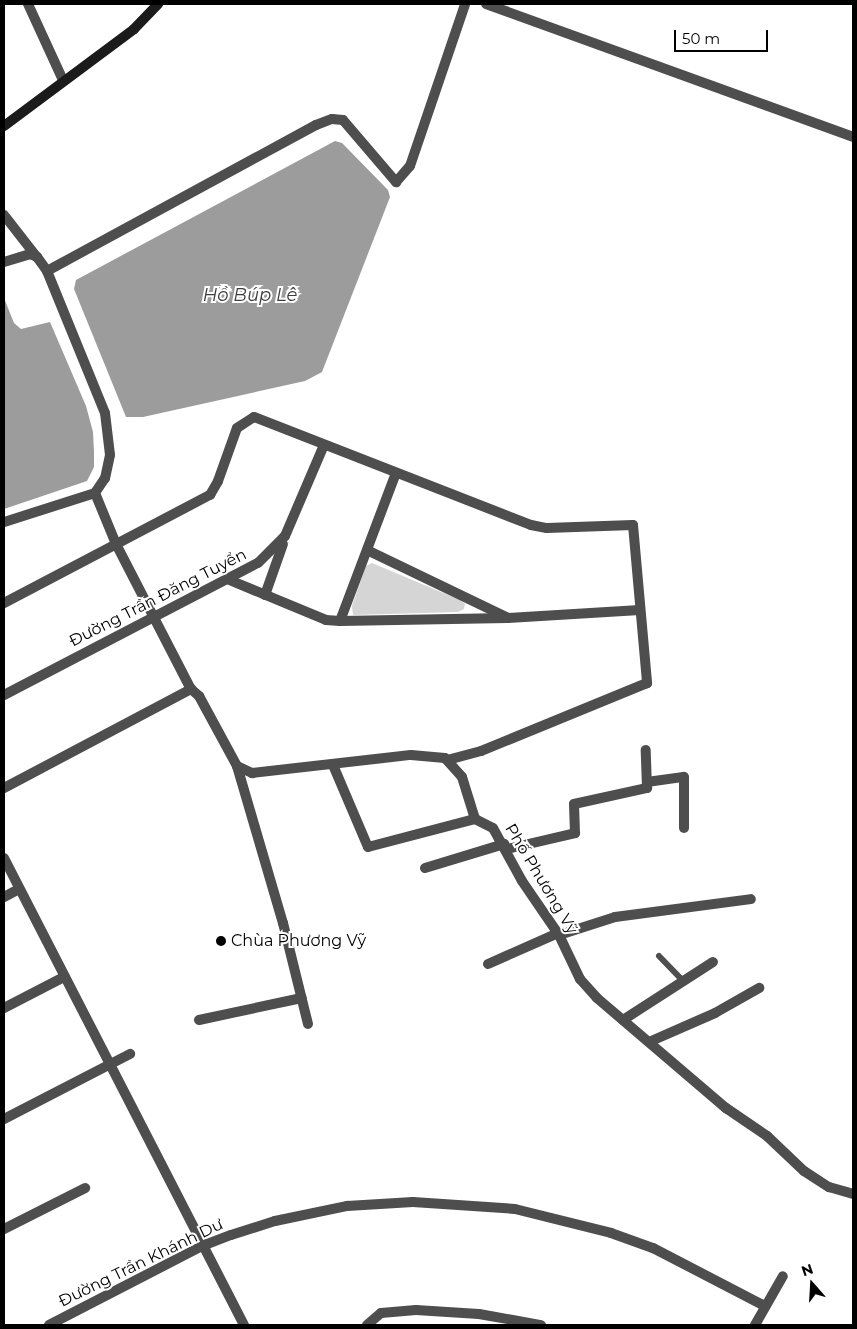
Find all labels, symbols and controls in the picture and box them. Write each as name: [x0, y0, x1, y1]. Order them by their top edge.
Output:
scale bar: [677, 20, 771, 52]
text: 50 m: [682, 29, 720, 48]
water label: Hồ Búp Lê: [203, 284, 297, 306]
street label: Đường Trần Đăng Tuyển: [66, 545, 250, 651]
street label: Phố Phương Vỹ: [501, 820, 581, 938]
place label: Chùa Phương Vỹ: [231, 931, 366, 951]
marker: Chùa Phương Vỹ: [215, 935, 227, 947]
street label: Đường Trần Khánh Dư: [56, 1215, 226, 1311]
north arrow: [787, 1259, 837, 1309]
text: N: [799, 1259, 815, 1280]

